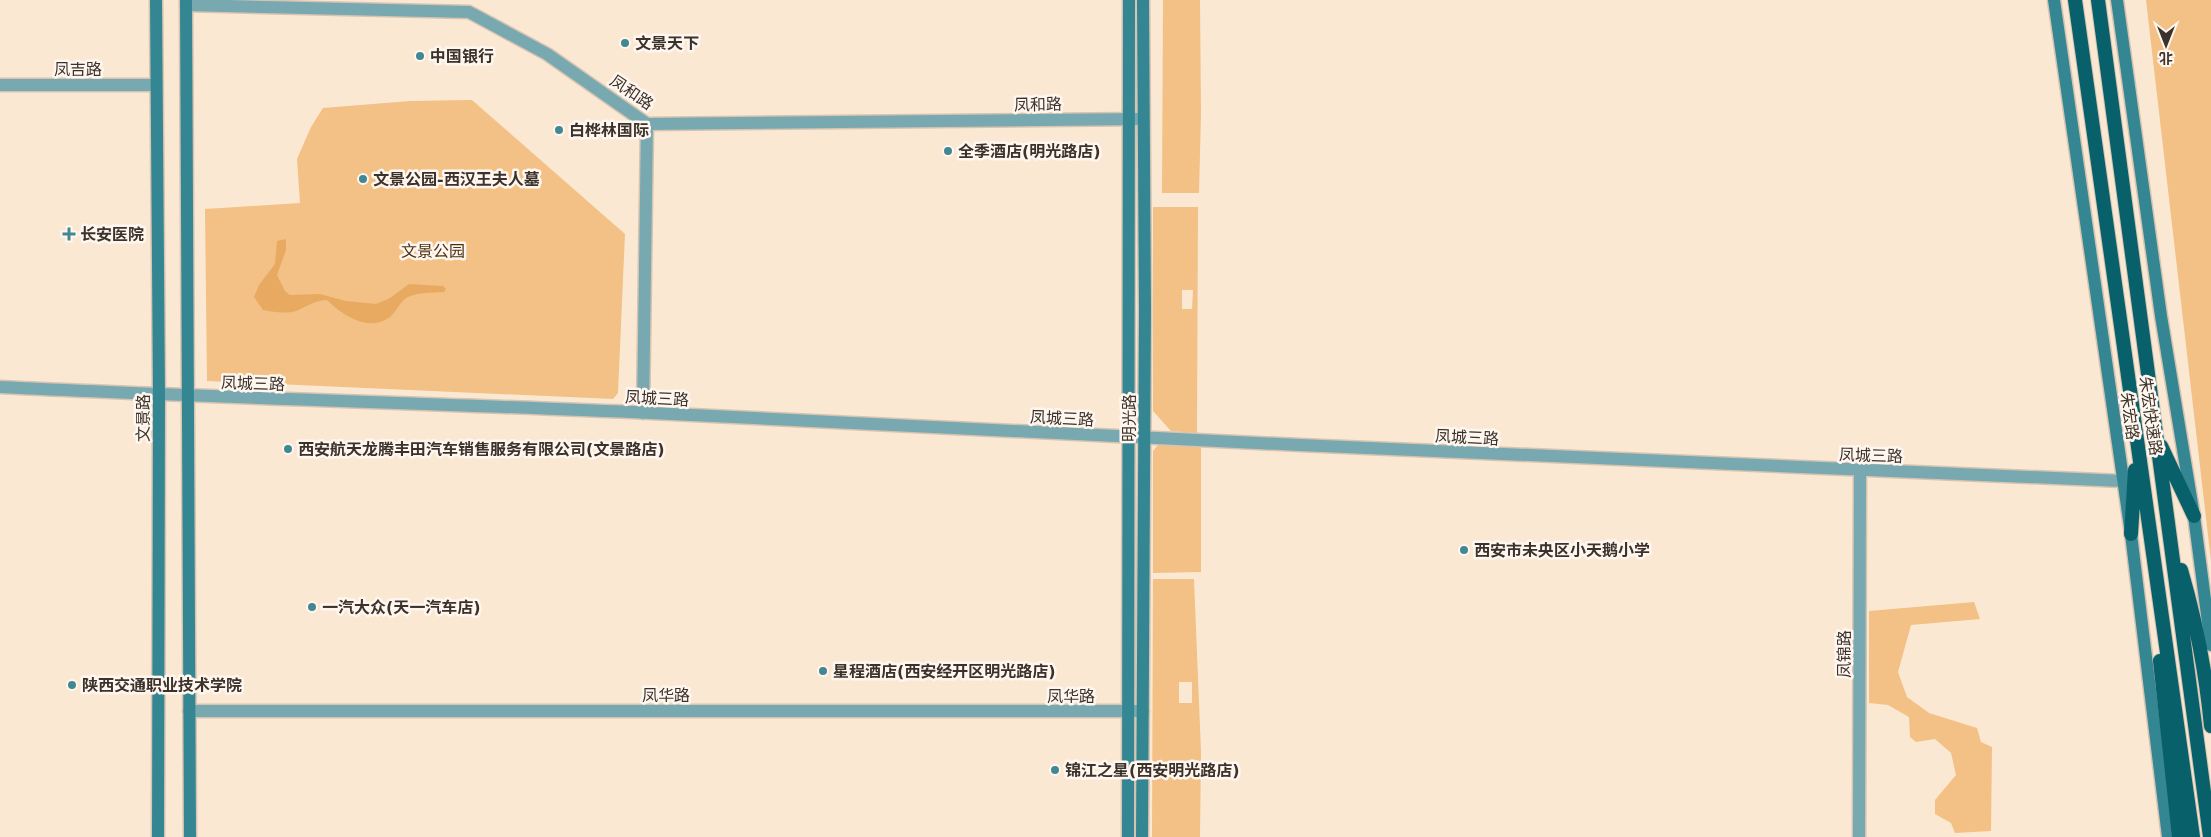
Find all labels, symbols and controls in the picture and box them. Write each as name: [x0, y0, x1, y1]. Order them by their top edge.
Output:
north arrow: [2141, 20, 2191, 70]
place label: 文景天下: [635, 34, 699, 53]
marker: 文景天下: [619, 37, 631, 49]
place label: 中国银行: [430, 47, 494, 66]
marker: 中国银行: [414, 50, 426, 62]
text: 北: [2159, 50, 2173, 66]
street label: 凤吉路: [54, 60, 102, 79]
street label: 凤和路: [607, 71, 657, 114]
street label: 凤和路: [1014, 95, 1062, 114]
place label: 白桦林国际: [569, 121, 649, 140]
marker: 白桦林国际: [553, 124, 565, 136]
place label: 全季酒店(明光路店): [958, 142, 1101, 161]
marker: 全季酒店(明光路店): [942, 145, 954, 157]
place label: 文景公园-西汉王夫人墓: [373, 170, 540, 189]
marker: 文景公园-西汉王夫人墓: [357, 173, 369, 185]
place label: 长安医院: [80, 225, 144, 244]
marker: 长安医院: [62, 227, 76, 241]
park label: 文景公园: [401, 242, 465, 261]
street label: 凤城三路: [221, 373, 285, 394]
street label: 朱宏快速路: [2136, 375, 2165, 457]
street label: 凤城三路: [625, 387, 689, 410]
street label: 朱宏路: [2117, 391, 2142, 441]
street label: 文景路: [134, 394, 153, 442]
street label: 明光路: [1120, 394, 1139, 442]
street label: 凤城三路: [1030, 407, 1094, 430]
street label: 凤城三路: [1435, 426, 1499, 449]
place label: 西安航天龙腾丰田汽车销售服务有限公司(文景路店): [298, 440, 665, 459]
marker: 西安航天龙腾丰田汽车销售服务有限公司(文景路店): [282, 443, 294, 455]
street label: 凤城三路: [1839, 445, 1903, 466]
place label: 西安市未央区小天鹅小学: [1474, 541, 1650, 560]
marker: 西安市未央区小天鹅小学: [1458, 544, 1470, 556]
place label: 一汽大众(天一汽车店): [322, 598, 481, 617]
marker: 一汽大众(天一汽车店): [306, 601, 318, 613]
street label: 凤锦路: [1835, 630, 1854, 678]
place label: 星程酒店(西安经开区明光路店): [833, 662, 1056, 681]
marker: 星程酒店(西安经开区明光路店): [817, 665, 829, 677]
place label: 陕西交通职业技术学院: [82, 676, 242, 695]
marker: 陕西交通职业技术学院: [66, 679, 78, 691]
street label: 凤华路: [642, 686, 690, 705]
street label: 凤华路: [1047, 687, 1095, 706]
place label: 锦江之星(西安明光路店): [1065, 761, 1240, 780]
marker: 锦江之星(西安明光路店): [1049, 764, 1061, 776]

